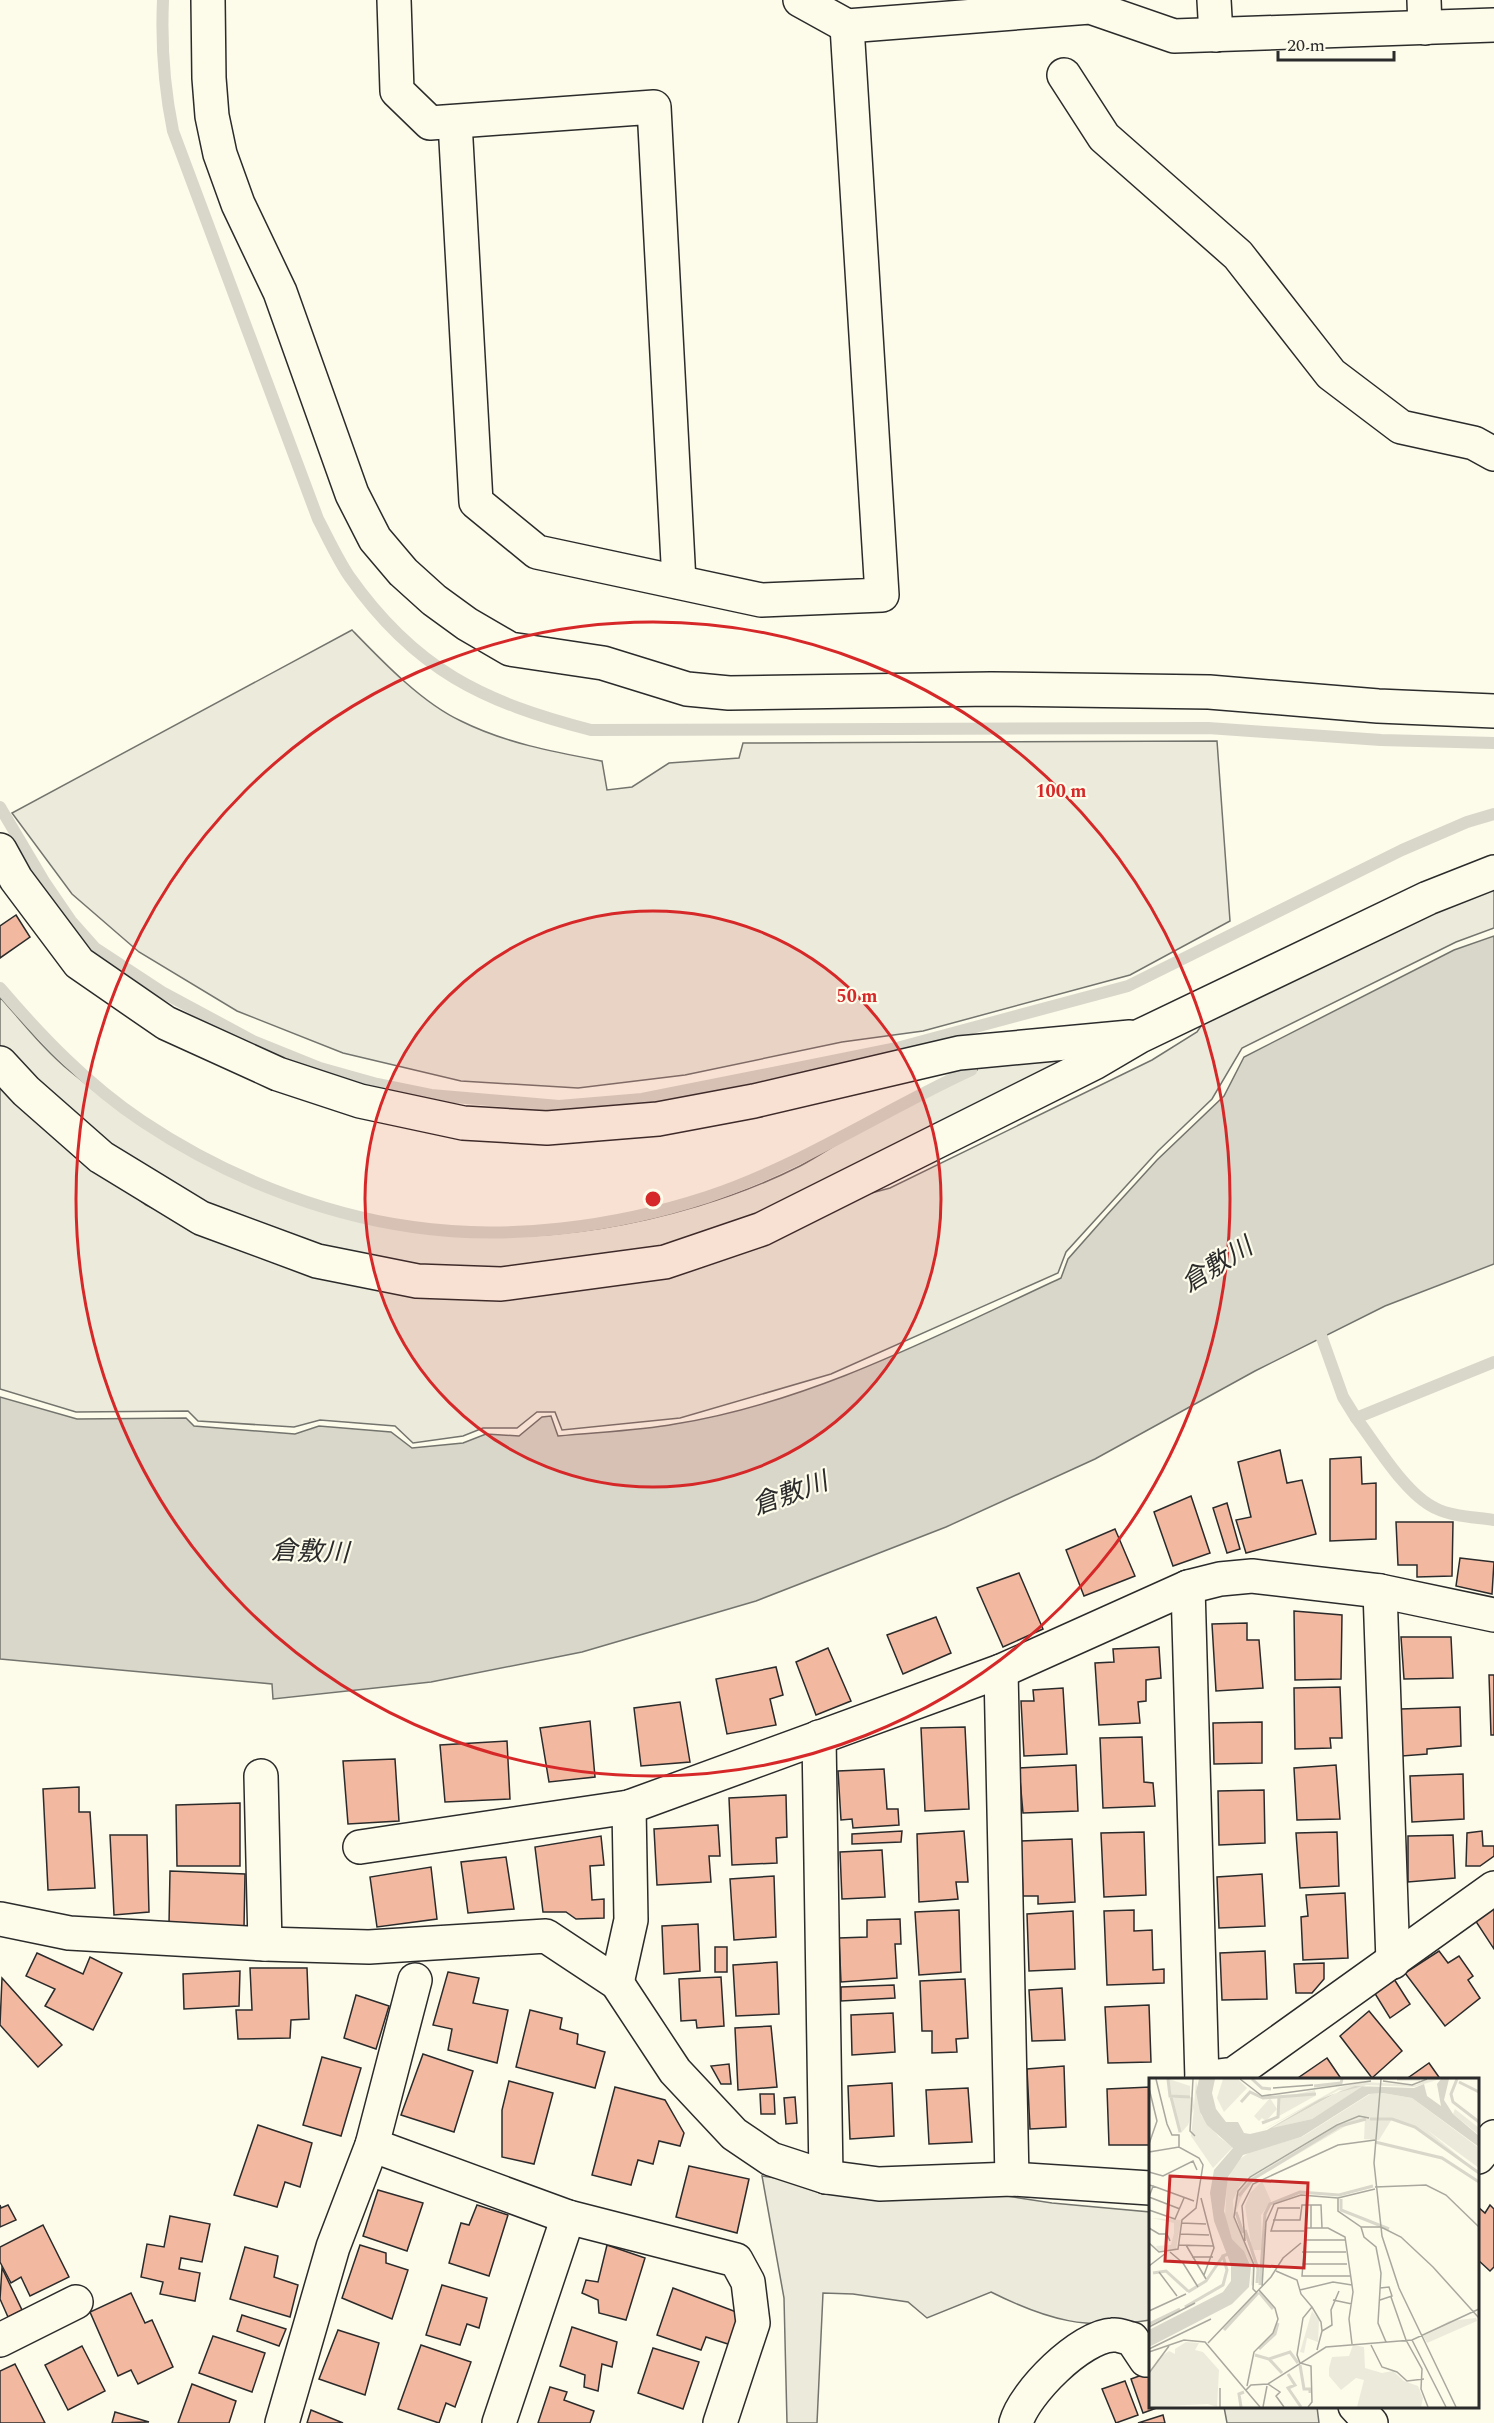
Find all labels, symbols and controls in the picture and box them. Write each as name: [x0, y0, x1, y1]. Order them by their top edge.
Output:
scale bar: [1278, 24, 1394, 62]
text: 20 m: [1287, 32, 1325, 59]
text: 100 m: [1035, 778, 1087, 805]
text: 50 m: [837, 983, 877, 1010]
centre of rings: [643, 1189, 663, 1209]
water label: 倉敷川: [1173, 1226, 1263, 1303]
water label: 倉敷川: [747, 1461, 836, 1526]
water label: 倉敷川: [270, 1531, 353, 1573]
inset map: [1149, 2078, 1479, 2408]

